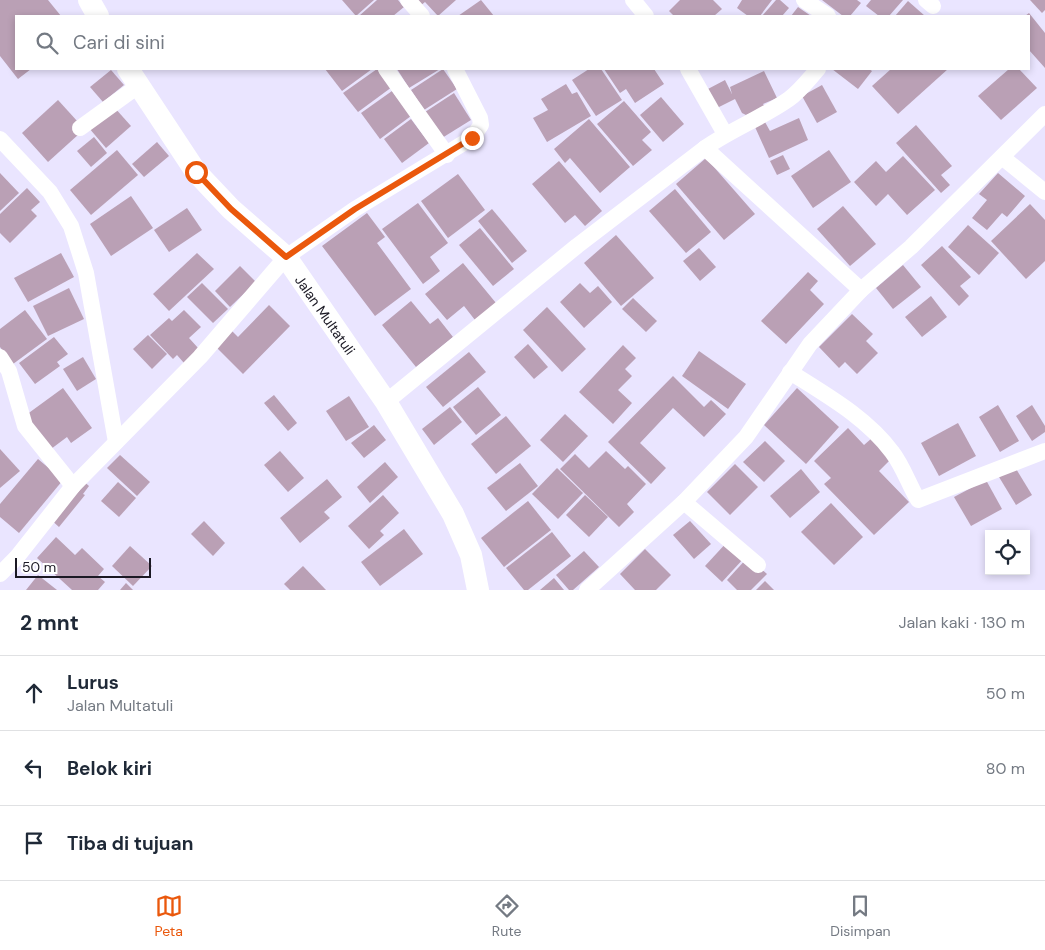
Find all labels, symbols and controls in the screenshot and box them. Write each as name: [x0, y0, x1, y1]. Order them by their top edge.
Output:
search box: [15, 15, 1030, 70]
icon: search: [33, 29, 61, 57]
text: Cari di sini: [73, 30, 165, 55]
route end: [461, 127, 484, 150]
route start: [185, 161, 208, 184]
street label: Jalan Multatuli: [291, 272, 359, 358]
map controls: [985, 530, 1030, 575]
button: locate: [985, 530, 1030, 575]
scale bar: [15, 555, 151, 578]
text: 50 m: [22, 558, 56, 576]
text: 2 mnt: [20, 609, 79, 637]
text: Jalan kaki · 130 m: [898, 612, 1025, 633]
text: Lurus: [67, 670, 119, 695]
icon: ahead: [20, 679, 48, 707]
text: 50 m: [986, 683, 1025, 704]
text: Jalan Multatuli: [67, 695, 173, 716]
icon: left: [20, 754, 48, 782]
text: Belok kiri: [67, 756, 152, 781]
text: 80 m: [986, 758, 1025, 779]
icon: arrive: [20, 829, 48, 857]
text: Tiba di tujuan: [67, 831, 193, 856]
tab: Peta: [154, 892, 183, 940]
tab: Rute: [492, 892, 521, 940]
tab: Disimpan: [830, 892, 891, 940]

